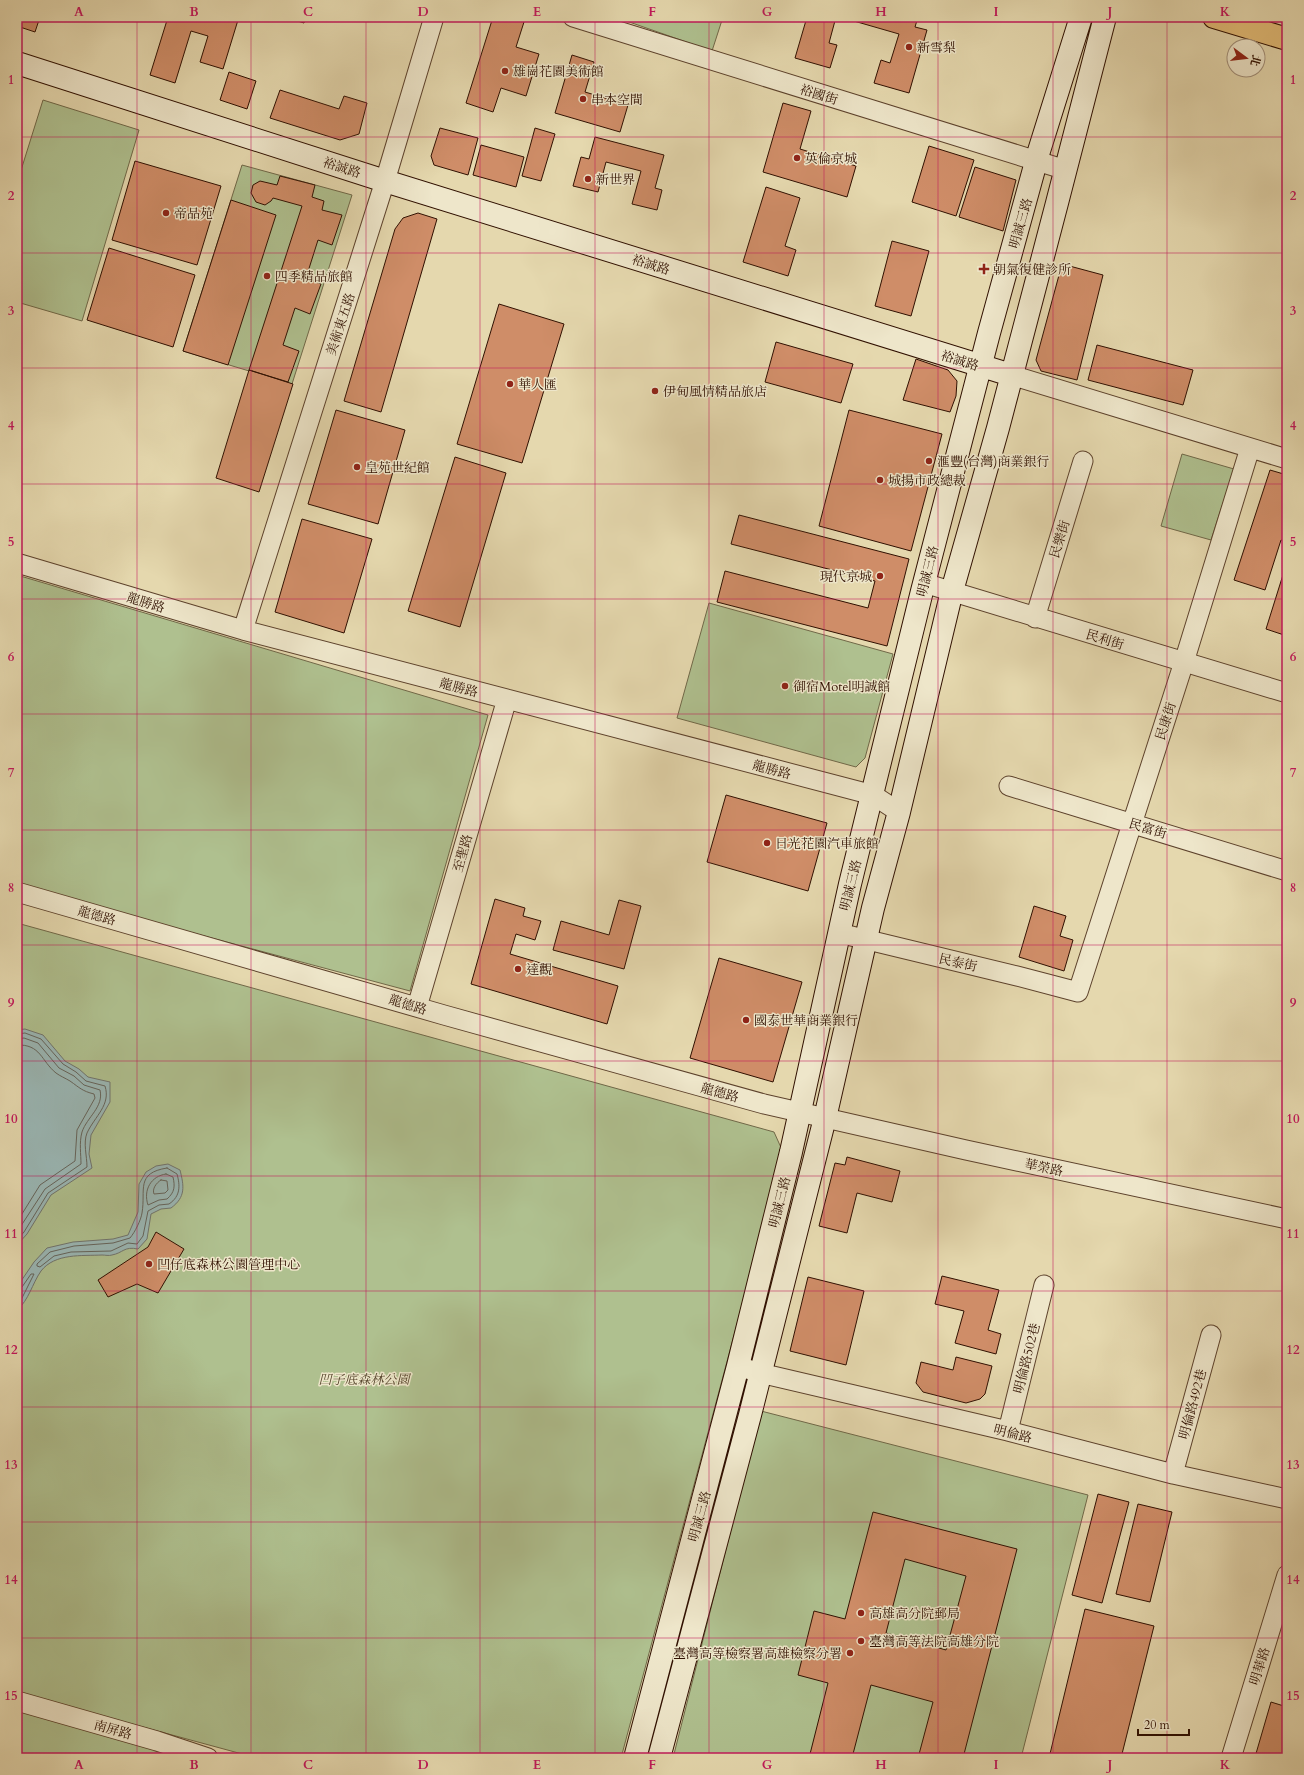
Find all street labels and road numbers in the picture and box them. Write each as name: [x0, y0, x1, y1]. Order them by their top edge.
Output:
street label: 裕國街: [797, 81, 840, 109]
street label: 裕誠路: [320, 153, 363, 183]
street label: 明誠三路: [1005, 196, 1037, 251]
street label: 裕誠路: [629, 251, 672, 279]
street label: 美術東五路: [322, 291, 360, 358]
street label: 裕誠路: [938, 347, 981, 375]
street label: 民樂街: [1046, 518, 1074, 561]
street label: 明誠三路: [913, 544, 943, 599]
street label: 龍勝路: [124, 589, 167, 617]
street label: 民利街: [1083, 626, 1126, 654]
street label: 龍勝路: [438, 674, 480, 702]
street label: 民康街: [1151, 700, 1181, 743]
street label: 龍勝路: [751, 756, 793, 784]
street label: 民富街: [1126, 815, 1169, 843]
street label: 至聖路: [449, 832, 477, 875]
street label: 明誠三路: [836, 858, 866, 913]
street label: 龍德路: [75, 902, 118, 930]
street label: 民泰街: [937, 950, 979, 976]
street label: 龍德路: [386, 991, 429, 1019]
street label: 龍德路: [698, 1079, 741, 1107]
street label: 華榮路: [1023, 1155, 1065, 1181]
street label: 明誠三路: [765, 1175, 795, 1230]
street label: 明倫路502巷: [1010, 1321, 1044, 1395]
street label: 明倫路492巷: [1175, 1367, 1211, 1441]
street label: 明倫路: [992, 1421, 1034, 1447]
street label: 明誠三路: [685, 1489, 715, 1544]
street label: 明華路: [1246, 1645, 1274, 1688]
street label: 南屏路: [91, 1716, 134, 1744]

